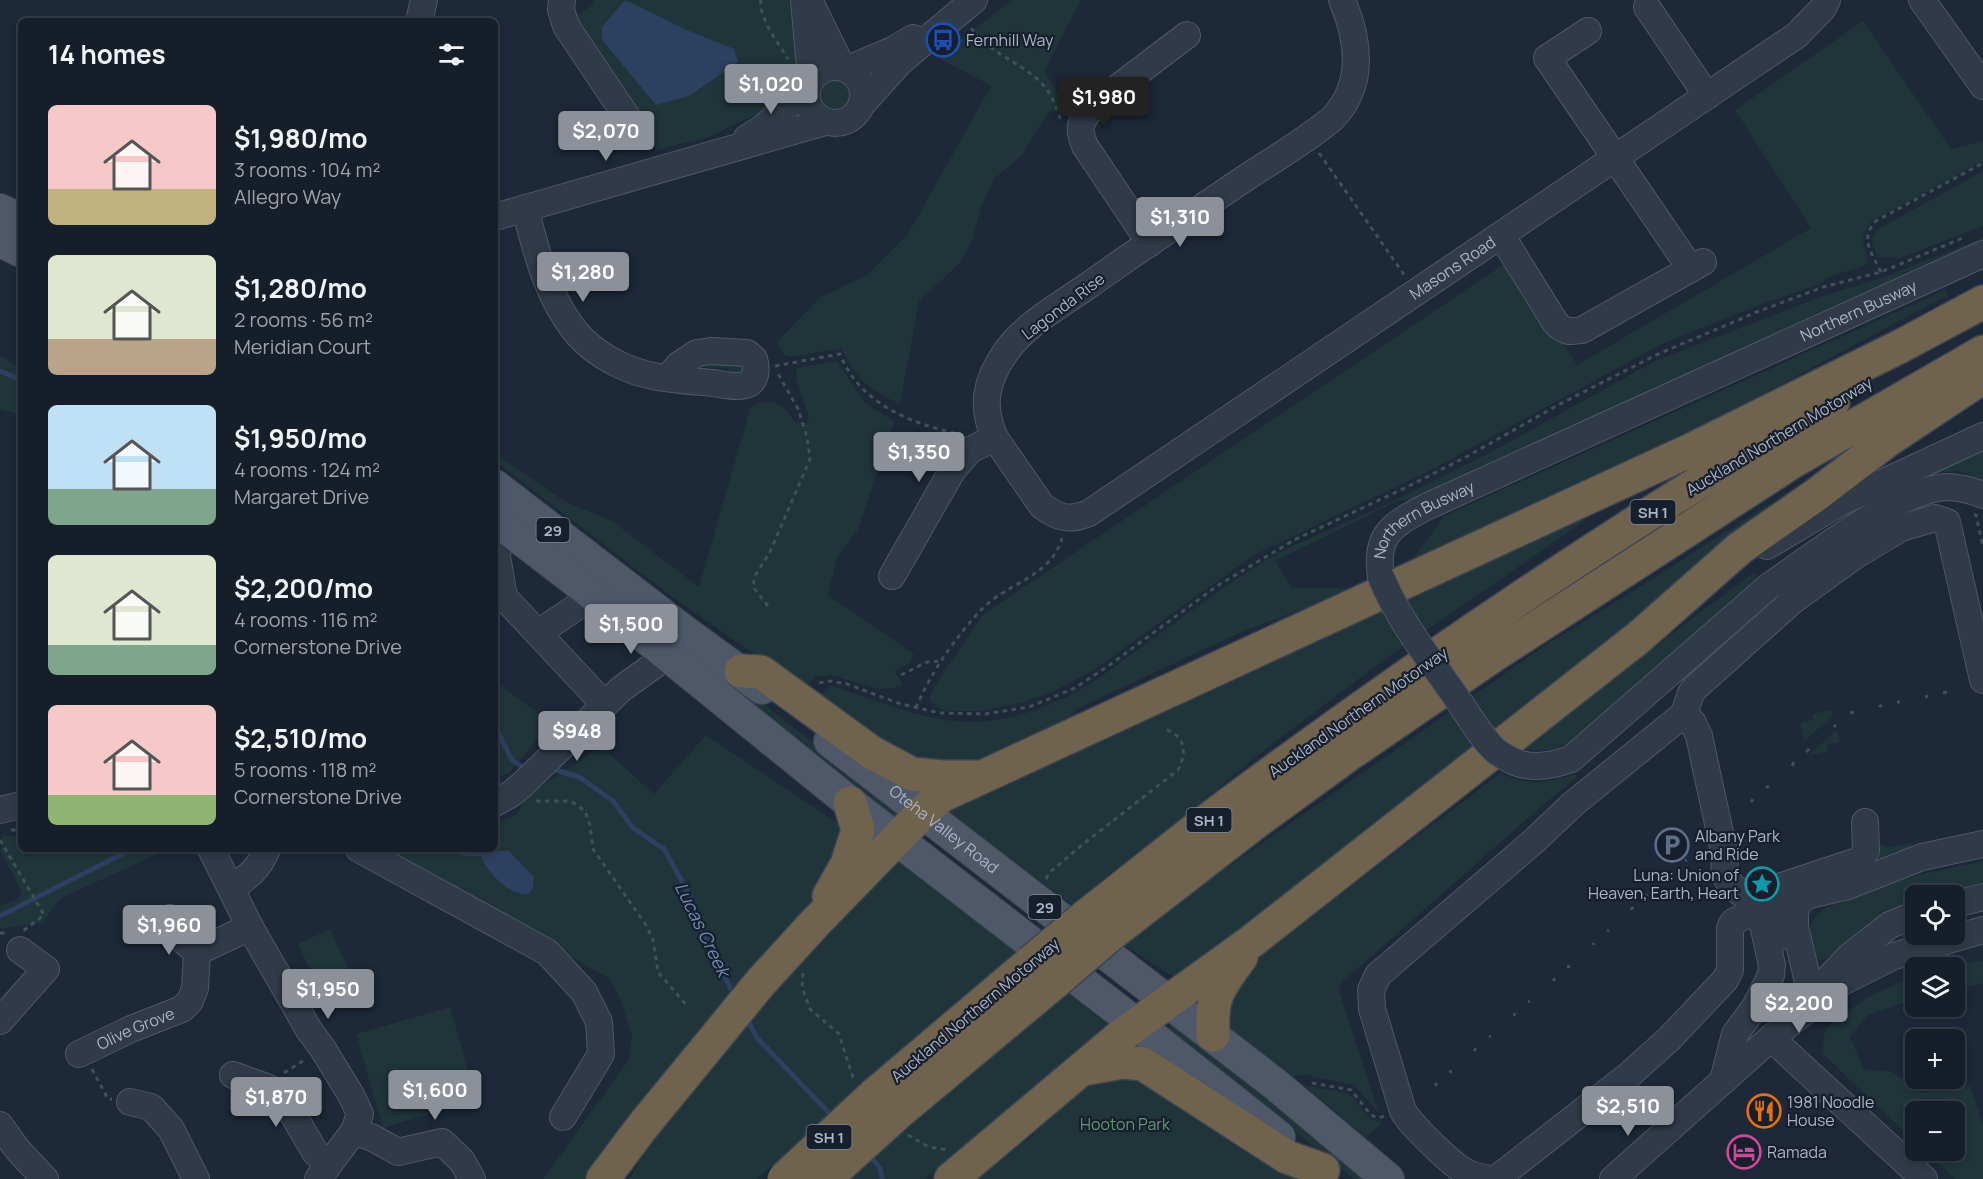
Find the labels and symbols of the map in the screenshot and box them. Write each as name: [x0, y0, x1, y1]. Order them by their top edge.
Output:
bus stop icon: Fernhill Way: [925, 22, 961, 58]
place label: Fernhill Way: [966, 29, 1054, 51]
pin: $1,020: [722, 64, 820, 115]
pin: $1,980: [1055, 77, 1153, 128]
pin: $2,070: [557, 111, 655, 162]
pin: $1,310: [1131, 197, 1229, 248]
street label: Masons Road: [1405, 231, 1500, 305]
pin: $1,280: [534, 252, 632, 303]
street label: Lagonda Rise: [1017, 268, 1109, 344]
street label: Northern Busway: [1796, 274, 1921, 347]
street label: Auckland Northern Motorway: [1682, 371, 1877, 501]
pin: $1,350: [870, 432, 968, 483]
street label: Northern Busway: [1368, 475, 1478, 560]
road number: SH 1: [1630, 500, 1676, 524]
road number: 29: [536, 518, 570, 542]
pin: $1,500: [582, 604, 680, 655]
street label: Auckland Northern Motorway: [1264, 641, 1452, 782]
pin: $948: [541, 711, 613, 762]
street label: Oteha Valley Road: [885, 780, 1003, 878]
road number: SH 1: [1186, 808, 1232, 832]
place label: Albany Park and Ride: [1695, 825, 1781, 865]
parking icon: Albany Park and Ride: [1654, 827, 1690, 863]
place label: Luna: Union of Heaven, Earth, Heart: [1588, 864, 1739, 904]
place icon: Luna: Union of Heaven, Earth, Heart: [1744, 866, 1780, 902]
water label: Lucas Creek: [670, 878, 737, 983]
road number: 29: [1028, 895, 1062, 919]
pin: $1,960: [120, 905, 218, 956]
street label: Auckland Northern Motorway: [886, 932, 1064, 1087]
pin: $1,950: [279, 969, 377, 1020]
pin: $2,200: [1750, 983, 1848, 1034]
street label: Olive Grove: [93, 1002, 178, 1055]
pin: $1,600: [386, 1070, 484, 1121]
pin: $1,870: [227, 1077, 325, 1128]
pin: $2,510: [1579, 1086, 1677, 1137]
place label: 1981 Noodle House: [1787, 1091, 1874, 1131]
restaurant icon: 1981 Noodle House: [1746, 1093, 1782, 1129]
park label: Hooton Park: [1080, 1113, 1171, 1135]
road number: SH 1: [806, 1125, 852, 1149]
hotel icon: Ramada: [1726, 1134, 1762, 1170]
place label: Ramada: [1767, 1141, 1827, 1163]

